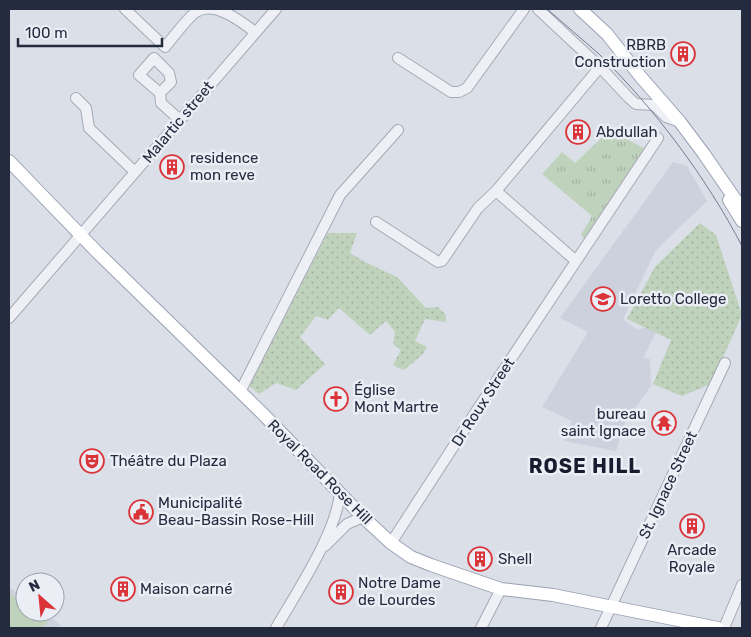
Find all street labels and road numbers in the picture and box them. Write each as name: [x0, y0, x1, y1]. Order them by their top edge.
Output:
street label: Malartic street: [139, 77, 217, 166]
street label: Dr Roux Street: [448, 354, 518, 450]
street label: Royal Road Rose Hill: [264, 416, 376, 528]
street label: St. Ignace Street: [635, 428, 701, 542]

